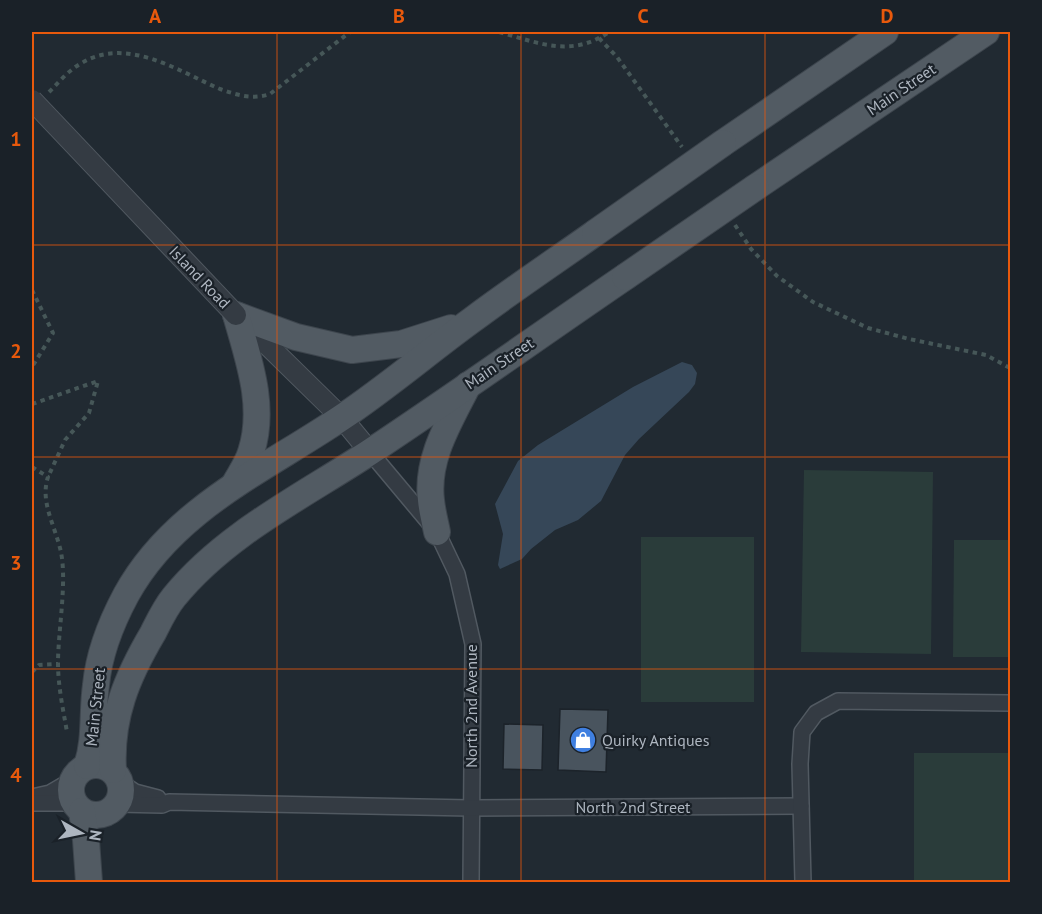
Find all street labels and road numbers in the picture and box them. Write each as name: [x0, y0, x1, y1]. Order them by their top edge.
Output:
street label: Main Street: [863, 58, 940, 119]
street label: Island Road: [165, 241, 235, 313]
street label: Main Street: [461, 332, 538, 393]
street label: North 2nd Avenue: [461, 644, 481, 768]
street label: Main Street: [81, 666, 109, 747]
street label: North 2nd Street: [576, 797, 691, 817]

